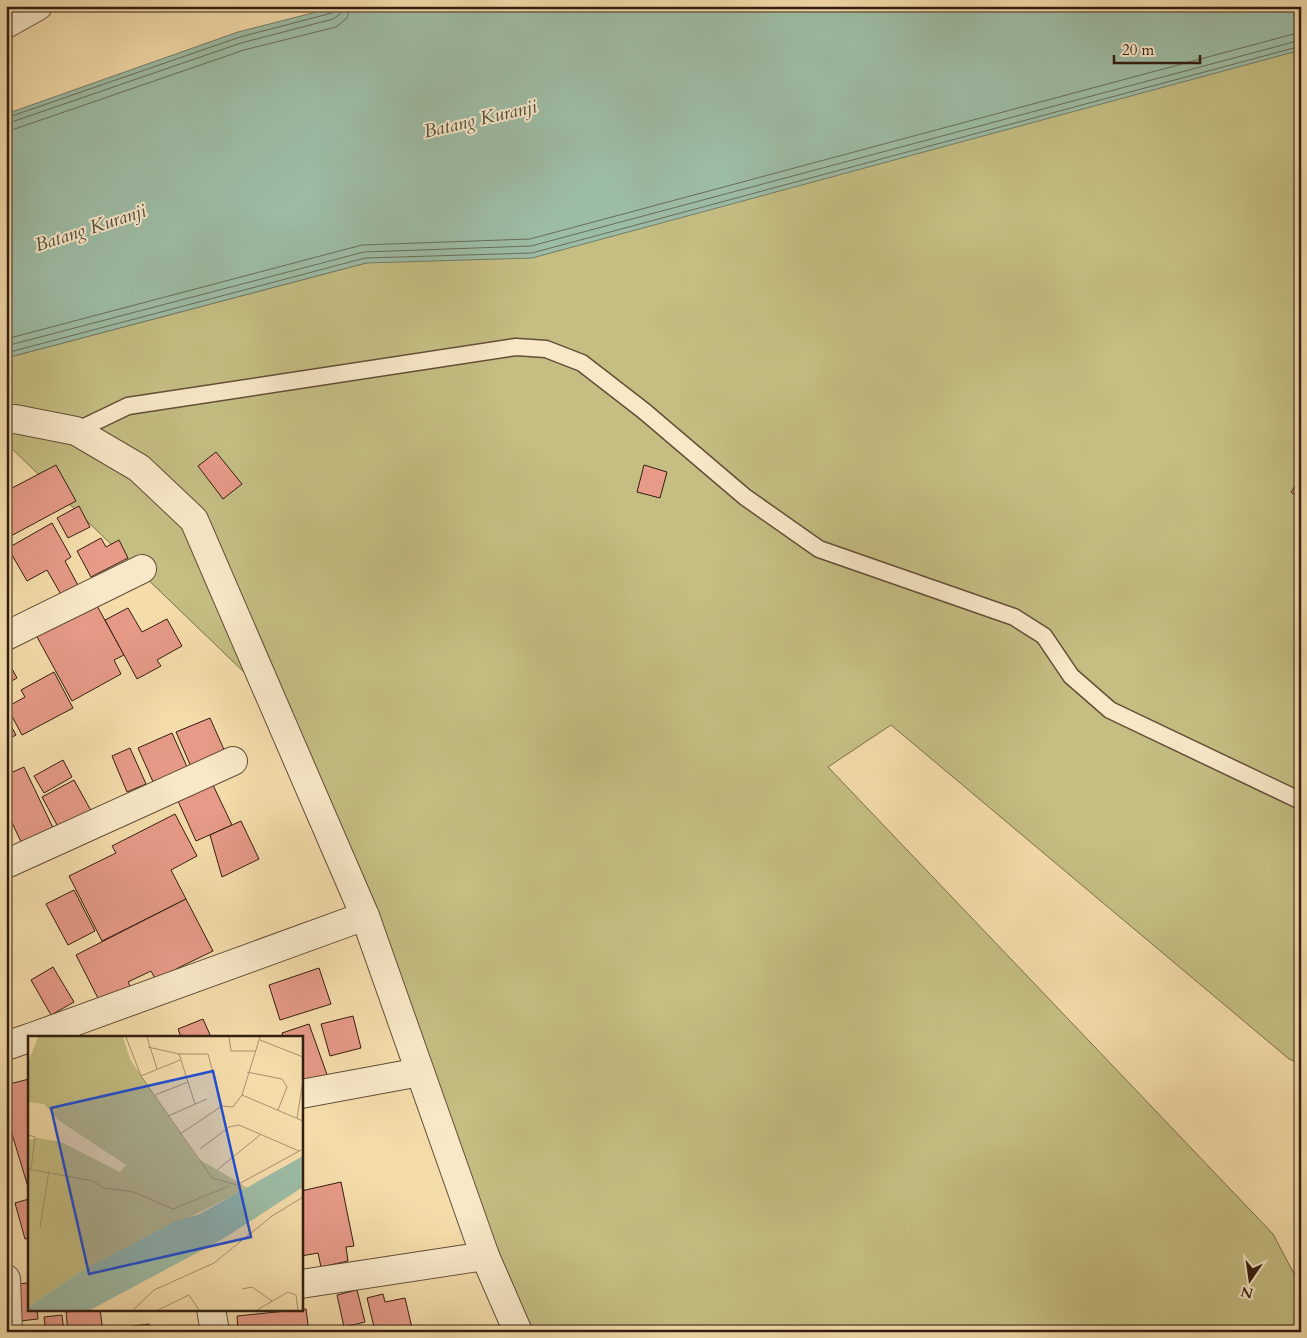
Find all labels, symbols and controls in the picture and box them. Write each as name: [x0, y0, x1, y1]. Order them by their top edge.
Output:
scale bar: [1114, 32, 1201, 64]
text: 20 m: [1122, 40, 1154, 60]
water label: Batang Kuranji: [421, 93, 540, 145]
water label: Batang Kuranji: [31, 197, 150, 258]
inset map: [28, 1036, 302, 1310]
north arrow: [1224, 1256, 1274, 1306]
text: N: [1239, 1282, 1255, 1303]

